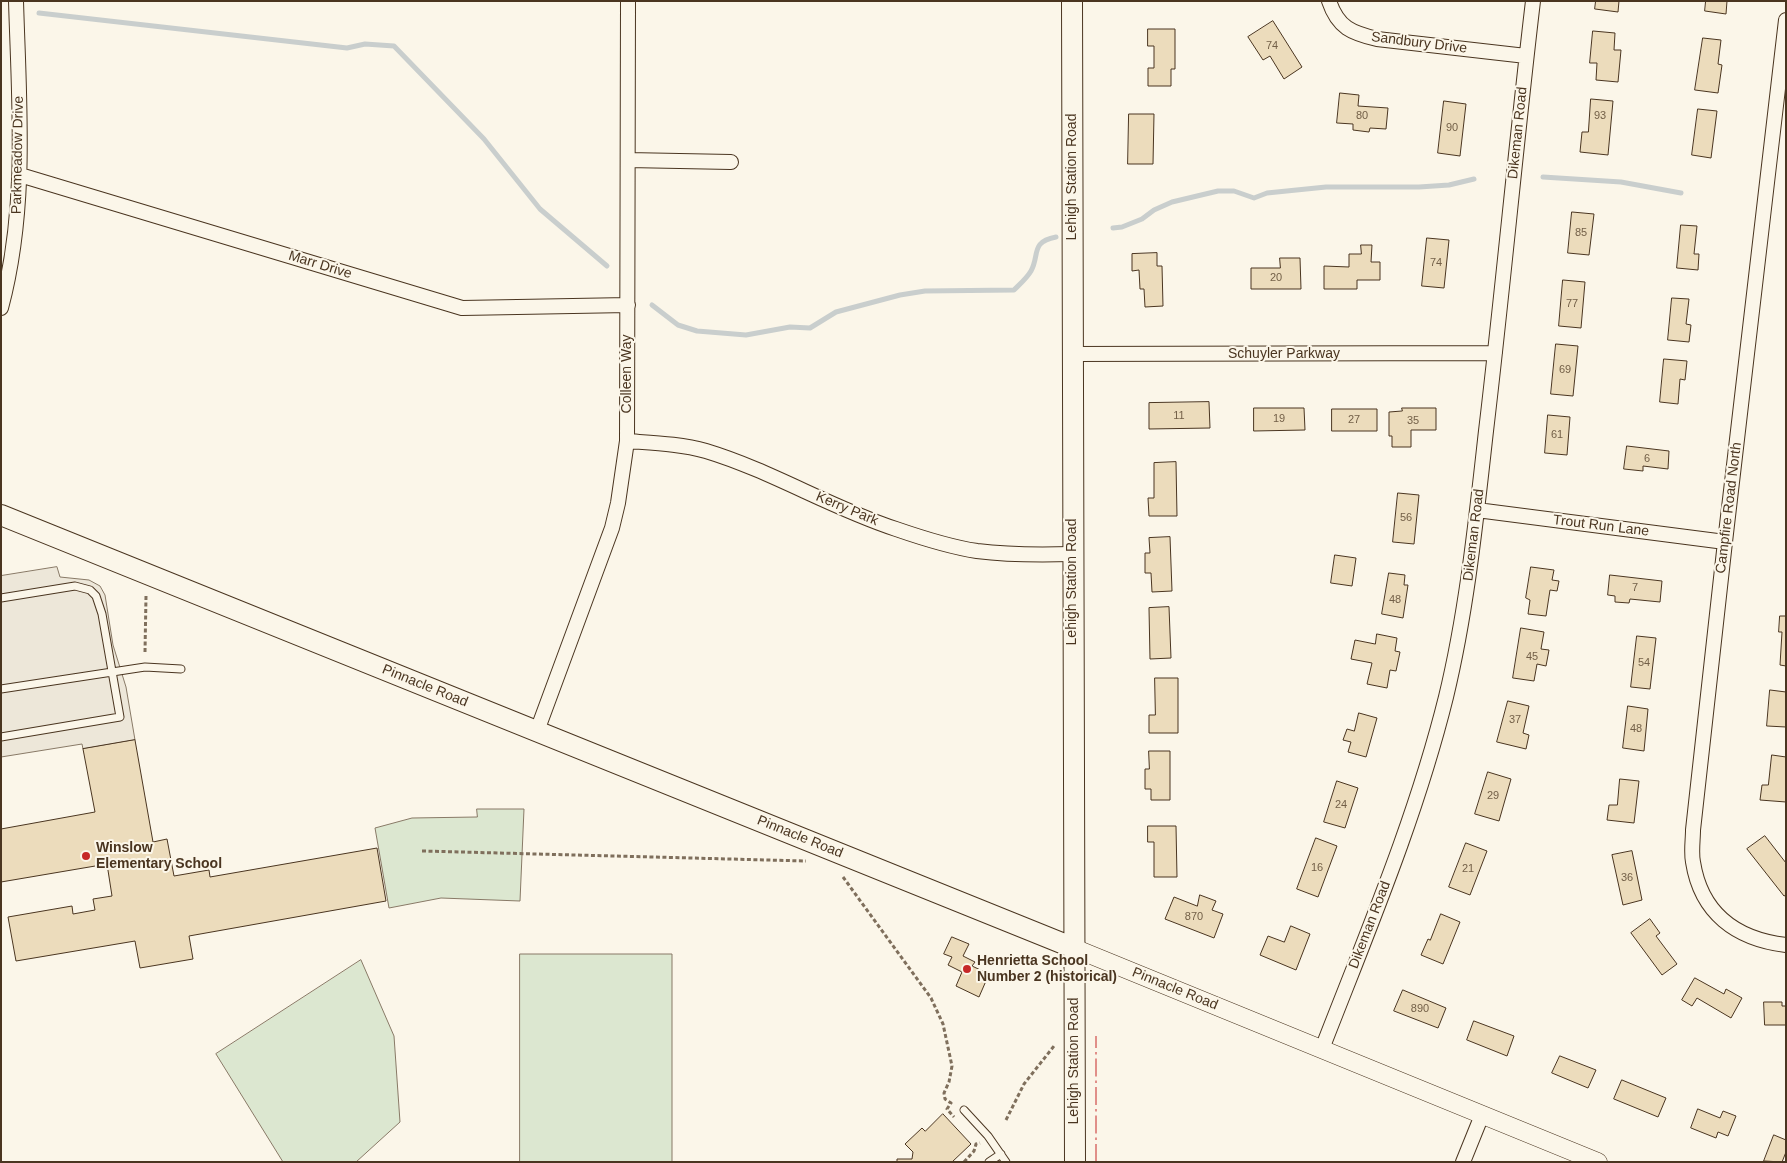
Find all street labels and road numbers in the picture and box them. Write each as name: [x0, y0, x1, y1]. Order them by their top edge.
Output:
street label: Sandbury Drive: [1370, 29, 1468, 57]
street label: Dikeman Road: [1505, 86, 1531, 180]
street label: Parkmeadow Drive: [9, 96, 27, 214]
street label: Lehigh Station Road: [1064, 114, 1080, 240]
street label: Marr Drive: [286, 247, 354, 283]
street label: Colleen Way: [619, 335, 635, 413]
street label: Schuyler Parkway: [1228, 346, 1340, 362]
street label: Campfire Road North: [1713, 441, 1745, 575]
street label: Kerry Park: [813, 488, 881, 530]
street label: Dikeman Road: [1460, 488, 1488, 582]
street label: Trout Run Lane: [1552, 512, 1650, 540]
street label: Lehigh Station Road: [1064, 519, 1080, 645]
street label: Pinnacle Road: [380, 661, 470, 711]
street label: Pinnacle Road: [755, 812, 845, 862]
street label: Dikeman Road: [1346, 879, 1394, 971]
street label: Pinnacle Road: [1130, 964, 1220, 1014]
street label: Lehigh Station Road: [1066, 998, 1082, 1124]

